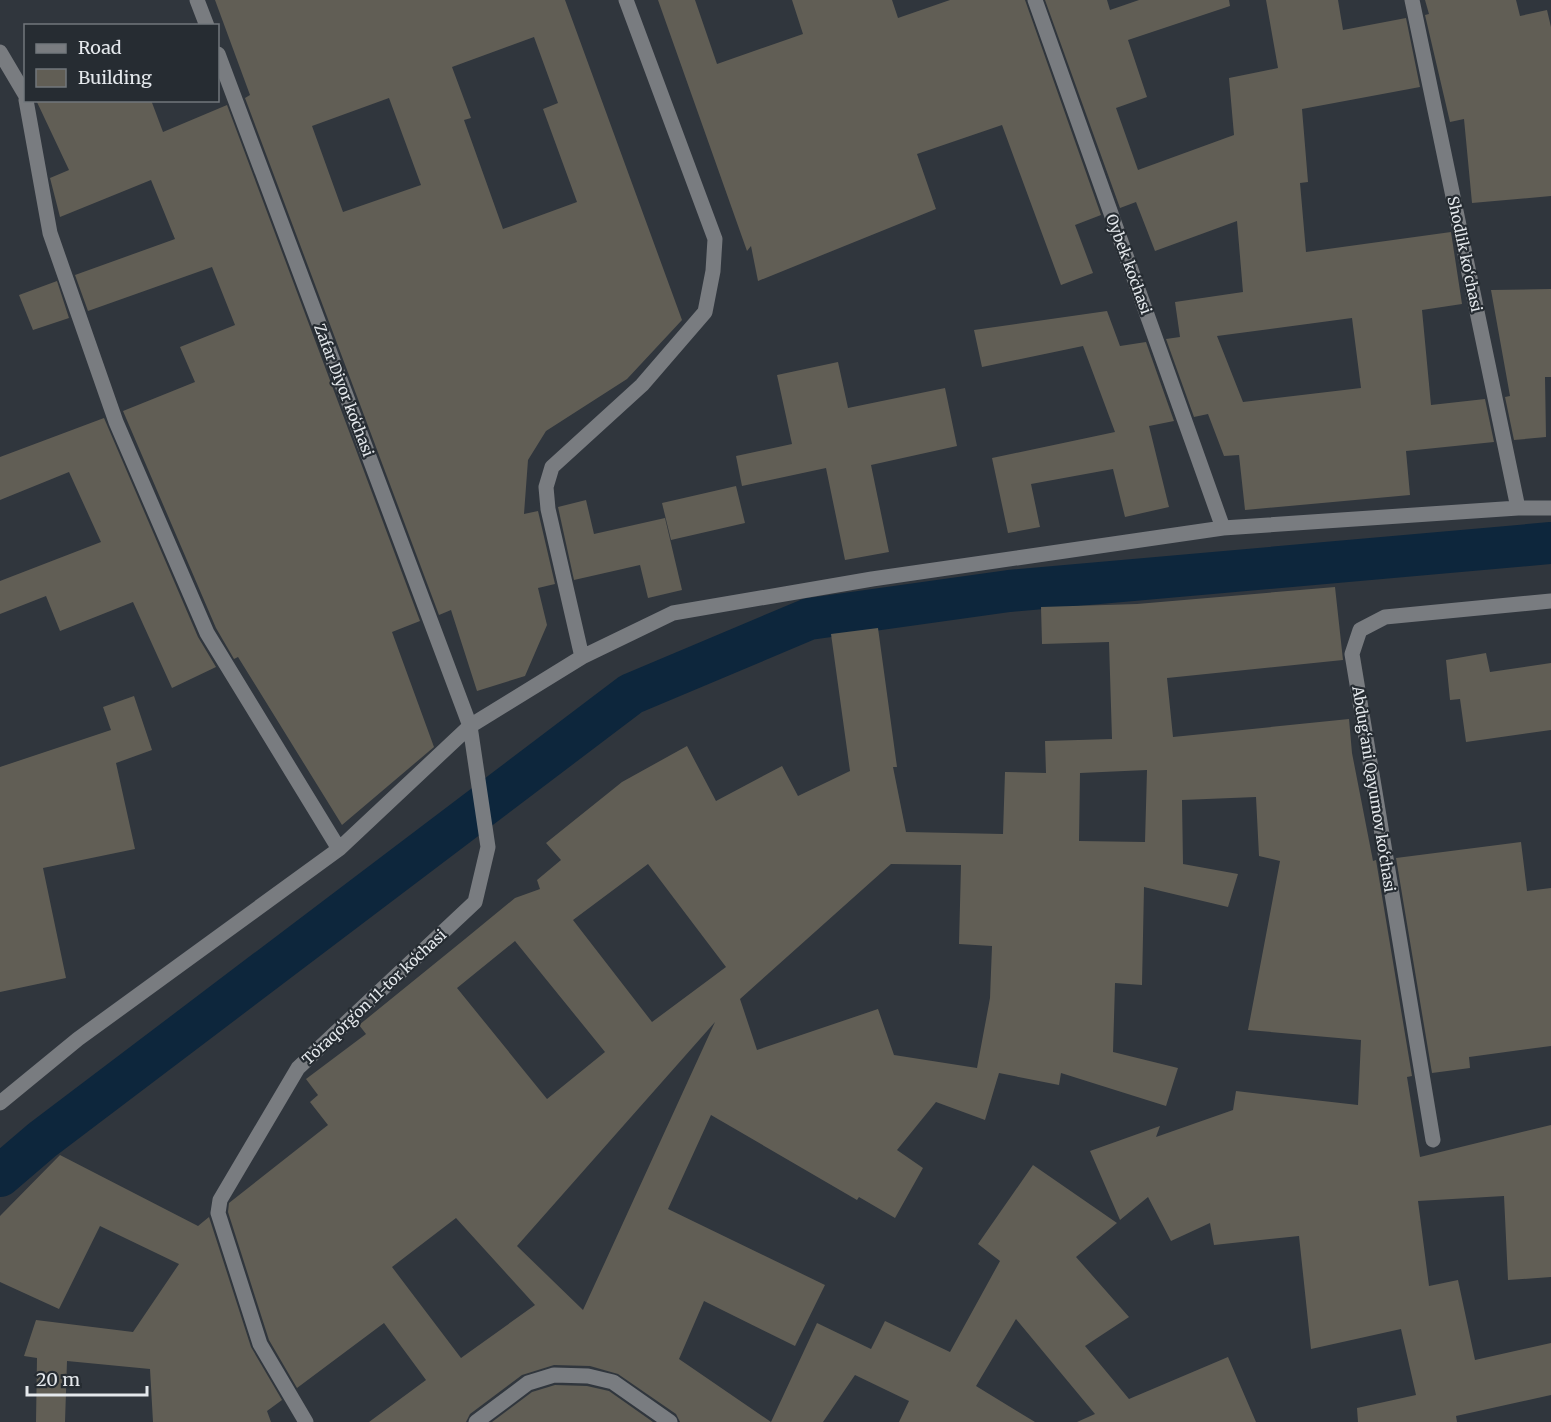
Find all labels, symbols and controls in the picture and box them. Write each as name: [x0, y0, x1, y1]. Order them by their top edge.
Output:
legend: [24, 24, 219, 102]
text: Road: [78, 36, 122, 59]
text: Building: [78, 66, 152, 89]
street label: Shodlik ko‘chasi: [1443, 194, 1487, 314]
street label: Oybek koʻchasi: [1102, 211, 1156, 317]
street label: Zafar Diyor koʻchasi: [310, 321, 378, 459]
street label: Abdug‘ani Qayumov ko‘chasi: [1348, 684, 1400, 894]
street label: Toʻraqoʻrgʻon 11-tor koʻchasi: [298, 925, 450, 1069]
scale bar: [27, 1359, 147, 1397]
text: 20 m: [36, 1368, 80, 1391]

